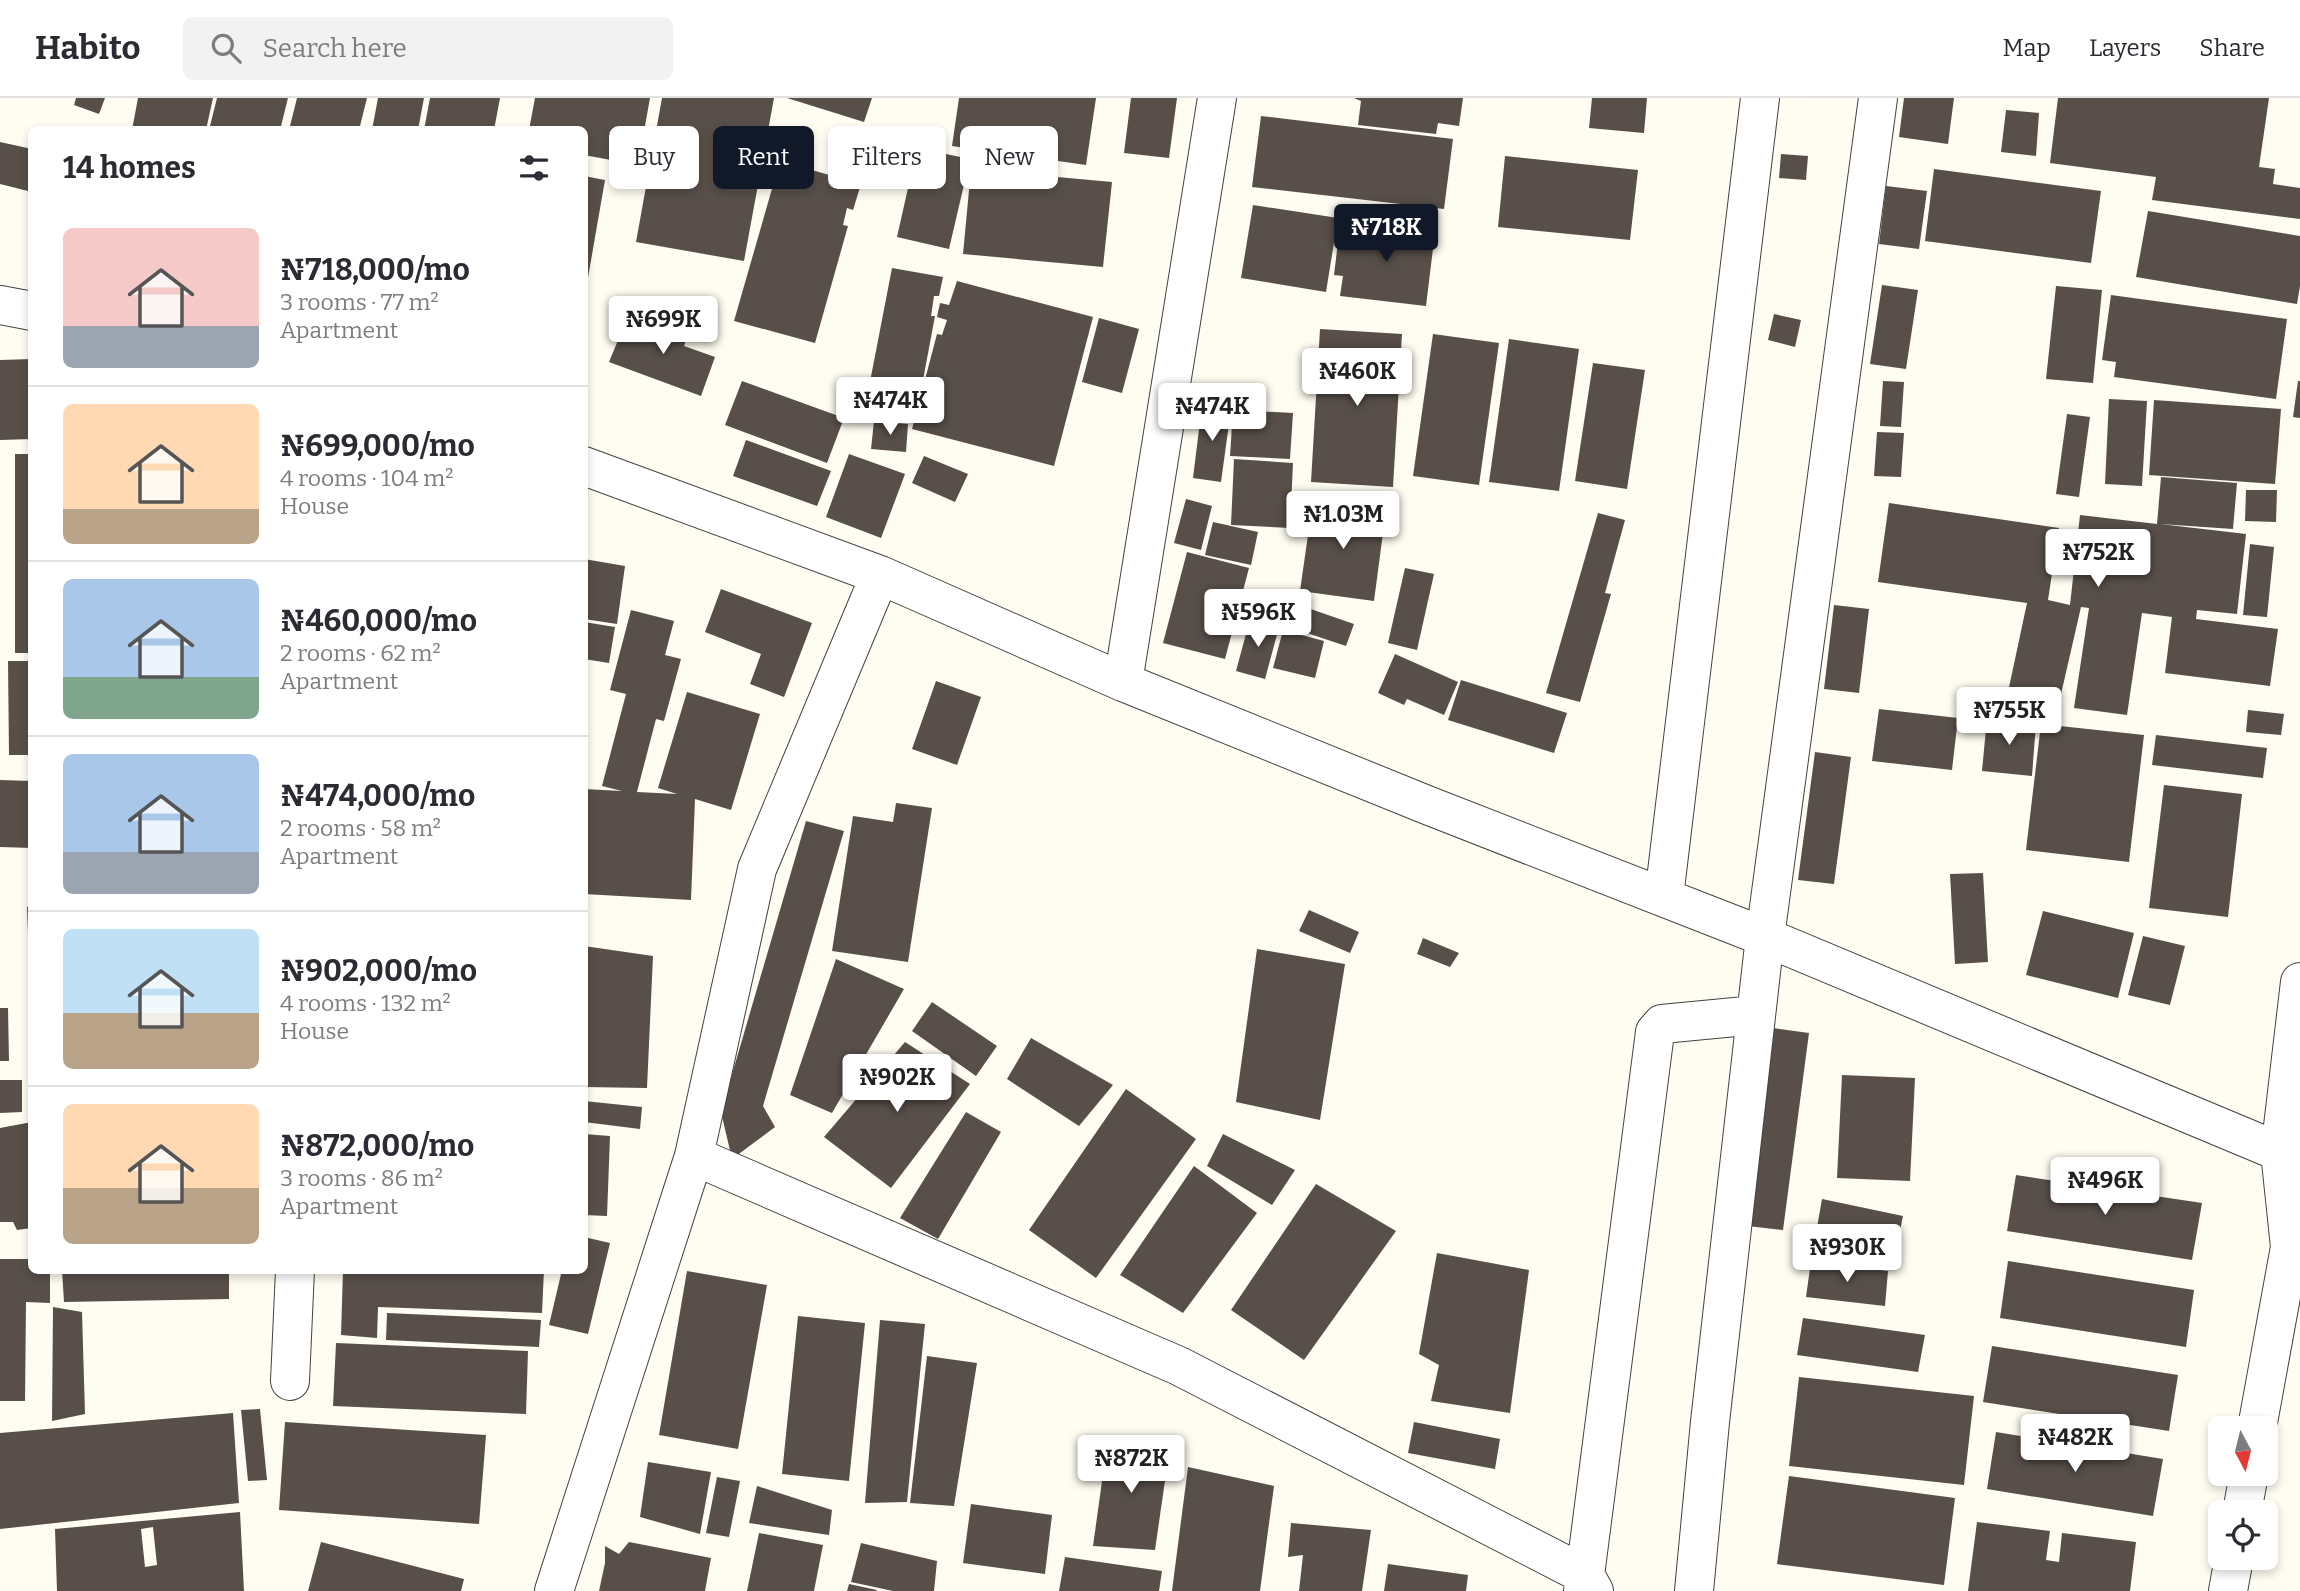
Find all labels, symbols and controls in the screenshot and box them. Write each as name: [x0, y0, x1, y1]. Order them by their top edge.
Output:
search box: [183, 17, 673, 80]
text: Habito: [35, 28, 141, 68]
icon: search: [207, 29, 245, 67]
text: Search here: [263, 33, 407, 64]
text: Map: [2003, 34, 2051, 62]
text: Layers: [2089, 34, 2161, 62]
text: Share: [2199, 34, 2265, 62]
chip: Buy: [609, 126, 699, 189]
chip: Rent: [713, 126, 814, 189]
chip: Filters: [828, 126, 946, 189]
chip: New: [960, 126, 1058, 189]
icon: filters: [515, 149, 553, 187]
text: 14 homes: [63, 150, 196, 186]
pin: ₦718K: [1337, 204, 1435, 264]
text: ₦718K: [1350, 213, 1422, 241]
text: ₦718,000/mo: [280, 252, 470, 288]
icon: home: [119, 256, 203, 340]
text: 3 rooms · 77 m²: [280, 288, 439, 316]
pin: ₦699K: [614, 296, 712, 356]
text: ₦699K: [625, 305, 701, 333]
text: Apartment: [280, 316, 398, 344]
pin: ₦460K: [1308, 348, 1406, 408]
text: ₦460K: [1318, 357, 1396, 385]
pin: ₦474K: [841, 378, 939, 437]
pin: ₦474K: [1163, 384, 1261, 443]
text: ₦474K: [852, 386, 928, 414]
text: ₦474K: [1174, 392, 1250, 420]
text: ₦699,000/mo: [280, 428, 475, 464]
icon: home: [119, 432, 203, 516]
text: 4 rooms · 104 m²: [280, 464, 453, 492]
pin: ₦1.03M: [1286, 491, 1400, 551]
text: House: [280, 492, 349, 520]
text: ₦1.03M: [1302, 500, 1384, 528]
pin: ₦752K: [2049, 530, 2147, 589]
text: ₦752K: [2061, 538, 2135, 566]
pin: ₦596K: [1209, 589, 1307, 649]
text: ₦596K: [1220, 598, 1296, 626]
text: ₦460,000/mo: [280, 603, 477, 639]
icon: home: [119, 607, 203, 691]
text: 2 rooms · 62 m²: [280, 639, 441, 667]
text: Apartment: [280, 667, 398, 695]
pin: ₦755K: [1960, 688, 2058, 747]
text: ₦755K: [1972, 696, 2046, 724]
text: ₦474,000/mo: [280, 778, 475, 814]
icon: home: [119, 782, 203, 866]
text: 2 rooms · 58 m²: [280, 814, 441, 842]
text: Apartment: [280, 842, 398, 870]
text: ₦902,000/mo: [280, 953, 477, 989]
icon: home: [119, 957, 203, 1041]
text: 4 rooms · 132 m²: [280, 989, 451, 1017]
text: House: [280, 1017, 349, 1045]
pin: ₦902K: [848, 1054, 946, 1114]
text: ₦902K: [859, 1063, 935, 1091]
text: ₦872,000/mo: [280, 1128, 474, 1164]
icon: home: [119, 1132, 203, 1216]
pin: ₦496K: [2056, 1158, 2154, 1217]
text: 3 rooms · 86 m²: [280, 1164, 443, 1192]
text: ₦496K: [2066, 1166, 2144, 1194]
text: Apartment: [280, 1192, 398, 1220]
pin: ₦930K: [1798, 1224, 1896, 1284]
text: ₦930K: [1809, 1233, 1885, 1261]
pin: ₦482K: [2026, 1414, 2124, 1474]
north arrow: [2208, 1416, 2278, 1486]
map controls: [2208, 1416, 2278, 1570]
text: ₦482K: [2037, 1423, 2113, 1451]
pin: ₦872K: [1082, 1436, 1180, 1495]
text: ₦872K: [1094, 1444, 1168, 1472]
button: locate: [2208, 1500, 2278, 1570]

